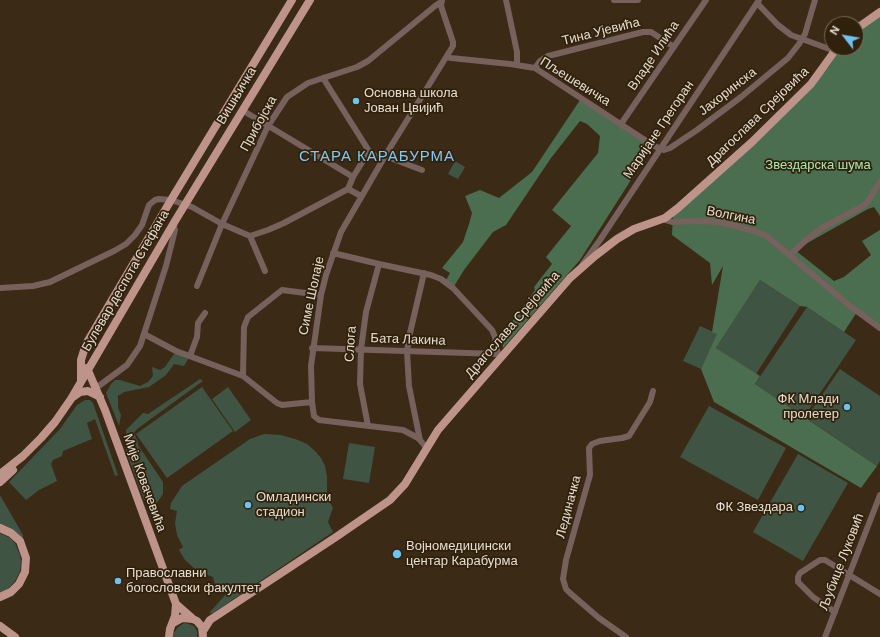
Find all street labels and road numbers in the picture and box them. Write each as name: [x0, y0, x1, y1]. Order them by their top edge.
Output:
street label: Тина Ујевића: [561, 15, 641, 49]
street label: Владе Илића: [625, 18, 683, 94]
street label: Пљешевичка: [537, 54, 613, 110]
street label: Вишњичка: [214, 64, 260, 128]
street label: Драгослава Срејовића: [704, 64, 812, 170]
street label: Јахоринска: [696, 65, 760, 119]
street label: Маријане Грегоран: [620, 78, 698, 182]
street label: Прибојска: [237, 93, 281, 155]
street label: Волгина: [705, 204, 757, 228]
street label: Булевар деспота Стефана: [79, 208, 173, 354]
street label: Симе Шолаје: [296, 255, 328, 337]
street label: Драгослава Срејовића: [462, 268, 564, 382]
street label: Слога: [342, 325, 360, 363]
street label: Бата Лакина: [370, 331, 446, 349]
street label: Мије Ковачевића: [119, 432, 169, 534]
street label: Лединачка: [553, 474, 585, 540]
street label: Љубице Луковић: [816, 511, 868, 613]

